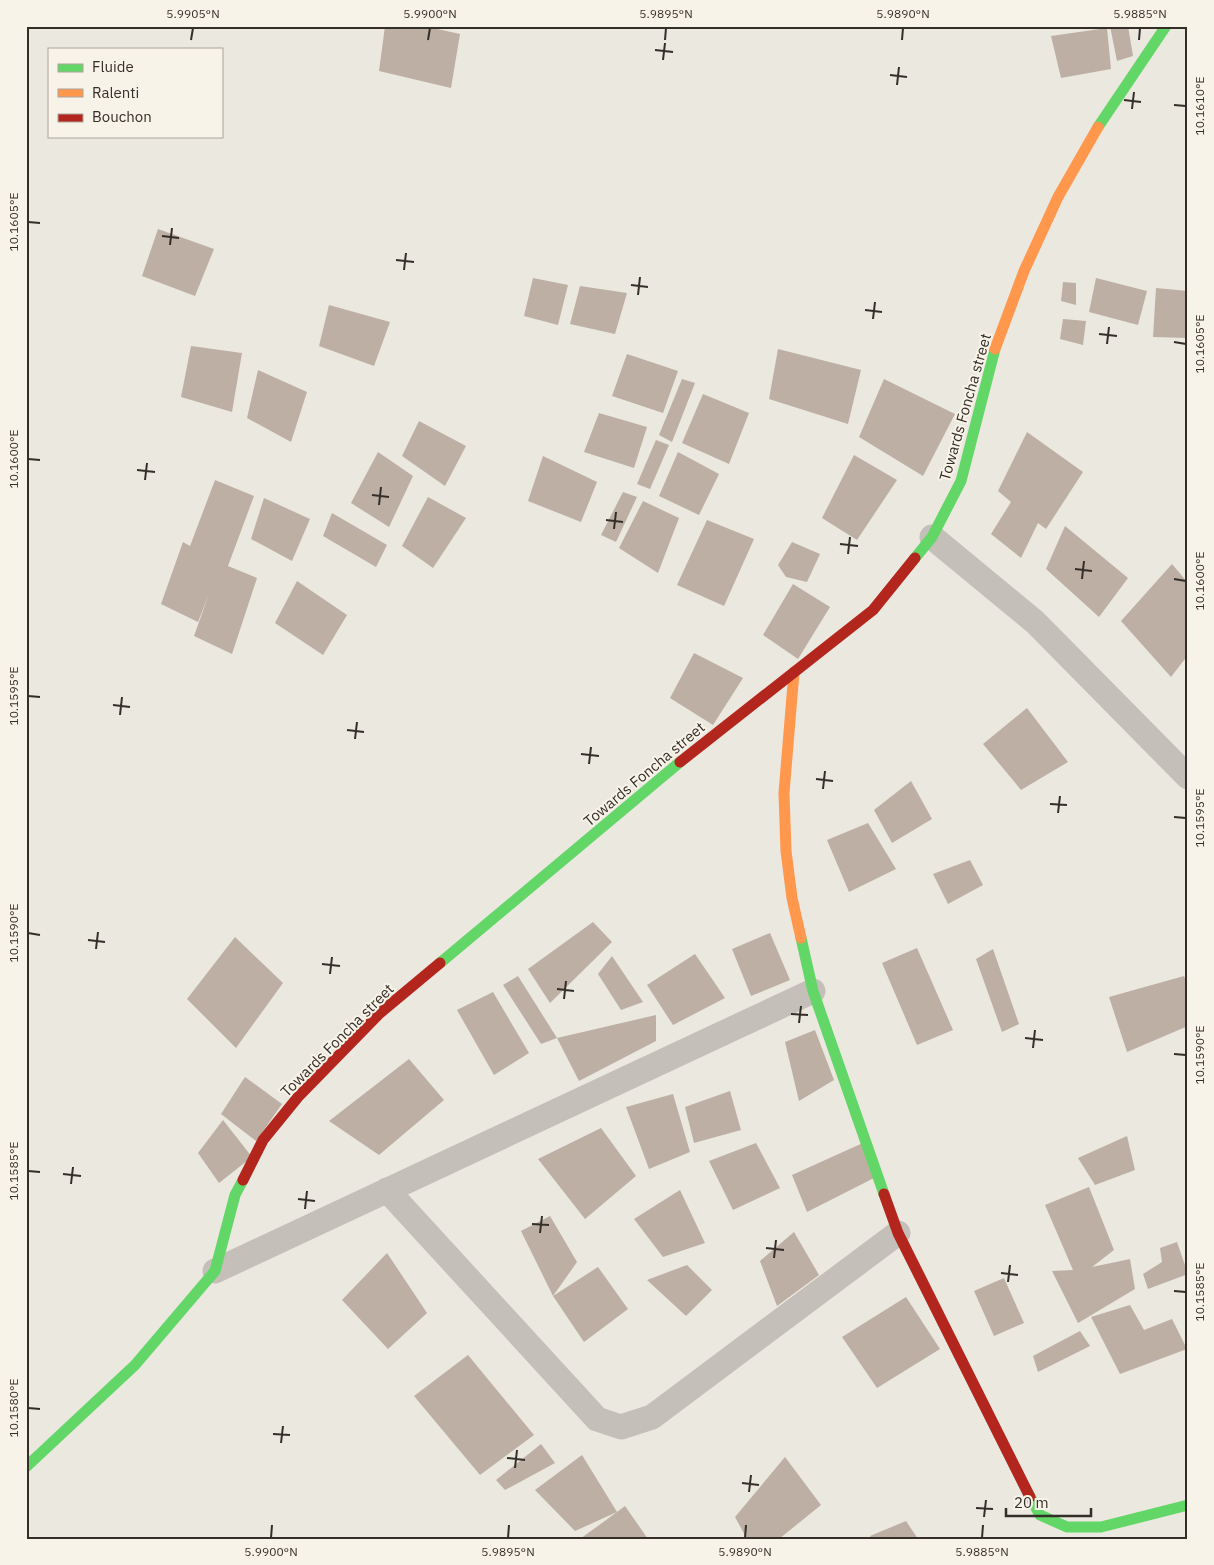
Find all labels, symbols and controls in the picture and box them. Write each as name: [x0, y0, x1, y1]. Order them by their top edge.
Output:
text: 5.9905°N: [166, 6, 220, 21]
text: 5.9900°N: [403, 6, 457, 21]
text: 5.9895°N: [639, 6, 693, 21]
text: 5.9890°N: [876, 6, 930, 21]
text: 5.9885°N: [1113, 6, 1167, 21]
legend: [48, 48, 222, 138]
text: Fluide: [92, 57, 134, 76]
text: 10.1610°E: [1192, 76, 1207, 136]
text: Ralenti: [92, 83, 139, 102]
text: Bouchon: [92, 107, 152, 126]
text: 10.1605°E: [6, 192, 21, 252]
text: 10.1605°E: [1192, 314, 1207, 374]
street label: Towards Foncha street: [935, 331, 995, 483]
text: 10.1600°E: [6, 429, 21, 489]
text: 10.1600°E: [1192, 551, 1207, 611]
text: 10.1595°E: [6, 666, 21, 726]
street label: Towards Foncha street: [579, 718, 709, 830]
text: 10.1595°E: [1192, 788, 1207, 848]
text: 10.1590°E: [6, 903, 21, 963]
street label: Towards Foncha street: [276, 979, 398, 1101]
text: 10.1590°E: [1192, 1025, 1207, 1085]
text: 10.1585°E: [6, 1141, 21, 1201]
text: 10.1585°E: [1192, 1262, 1207, 1322]
text: 10.1580°E: [6, 1378, 21, 1438]
scale bar: [1006, 1485, 1092, 1517]
text: 20 m: [1014, 1493, 1049, 1512]
text: 5.9900°N: [244, 1544, 298, 1559]
text: 5.9895°N: [481, 1544, 535, 1559]
text: 5.9890°N: [718, 1544, 772, 1559]
text: 5.9885°N: [955, 1544, 1009, 1559]

